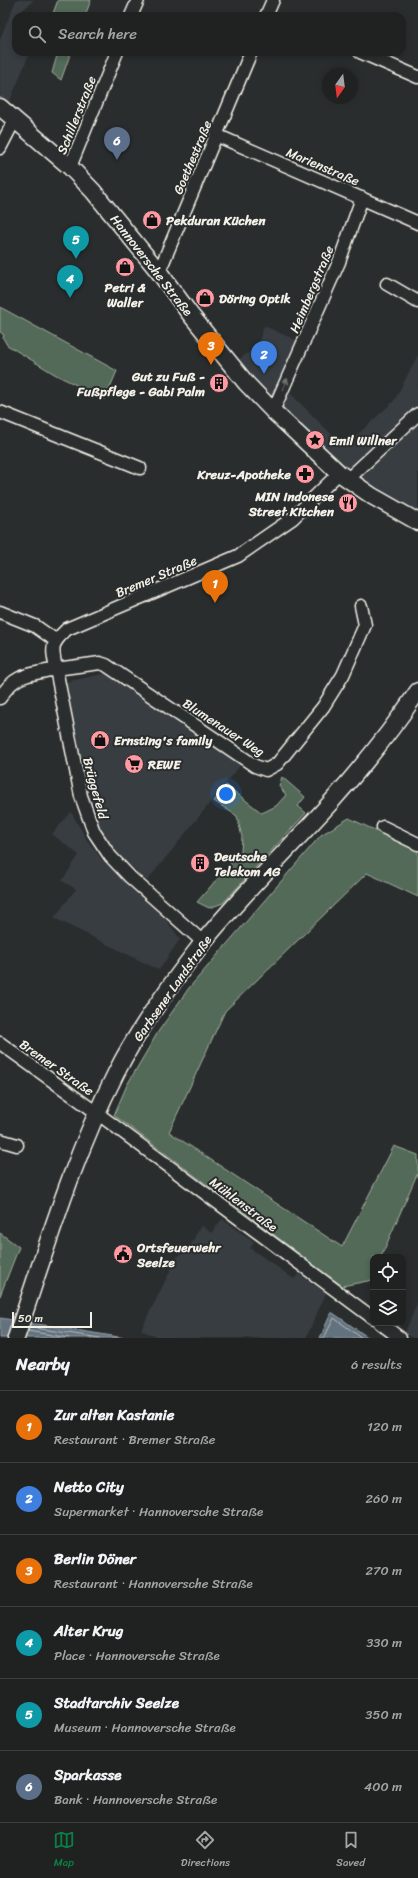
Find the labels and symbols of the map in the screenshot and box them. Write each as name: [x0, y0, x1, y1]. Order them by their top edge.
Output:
north arrow: [322, 68, 358, 104]
street label: Schillerstraße: [50, 72, 103, 158]
street label: Goethestraße: [167, 116, 219, 198]
pin: 6: [104, 127, 130, 160]
street label: Marienstraße: [282, 141, 363, 192]
street label: Hannoversche Straße: [104, 209, 199, 321]
shop icon: Pekduran Küchen: [141, 209, 163, 231]
place label: Pekduran Küchen: [166, 209, 266, 232]
pin: 5: [63, 226, 89, 259]
street label: Heimbergstraße: [283, 241, 340, 337]
shop icon: Petri & Waller: [114, 256, 136, 278]
pin: 4: [57, 265, 83, 298]
place label: Petri & Waller: [105, 276, 146, 314]
shop icon: Döring Optik: [194, 287, 216, 309]
place label: Döring Optik: [219, 287, 291, 310]
pin: 3: [198, 332, 224, 365]
pin: 2: [251, 341, 277, 374]
place label: Gut zu Fuß - Fußpflege - Gabi Palm: [76, 365, 205, 403]
building icon: Gut zu Fuß - Fußpflege - Gabi Palm: [208, 372, 230, 394]
one-way arrow: [282, 378, 289, 390]
place icon: Emil Willner: [304, 429, 326, 451]
place label: Emil Willner: [329, 429, 398, 452]
place label: Kreuz-Apotheke: [196, 463, 291, 486]
pharmacy icon: Kreuz-Apotheke: [294, 463, 316, 485]
place label: MIN Indonese Street Kitchen: [248, 485, 335, 523]
restaurant icon: MIN Indonese Street Kitchen: [337, 492, 359, 514]
street label: Bremer Straße: [112, 549, 201, 604]
pin: 1: [202, 570, 228, 603]
street label: Blumenauer Weg: [178, 692, 270, 763]
shop icon: Ernsting's family: [89, 729, 111, 751]
place label: Ernsting's family: [114, 729, 213, 752]
supermarket icon: REWE: [123, 753, 145, 775]
place label: REWE: [147, 753, 182, 776]
street label: Brüggefeld: [76, 755, 115, 823]
your location: [216, 784, 236, 804]
place label: Deutsche Telekom AG: [214, 845, 281, 883]
building icon: Deutsche Telekom AG: [189, 852, 211, 874]
street label: Garbsener Landstraße: [127, 930, 218, 1046]
street label: Bremer Straße: [15, 1033, 99, 1102]
street label: Mühlenstraße: [205, 1171, 283, 1238]
place label: Ortsfeuerwehr Seelze: [136, 1236, 222, 1274]
public building icon: Ortsfeuerwehr Seelze: [112, 1243, 134, 1265]
scale bar: [12, 1310, 92, 1329]

